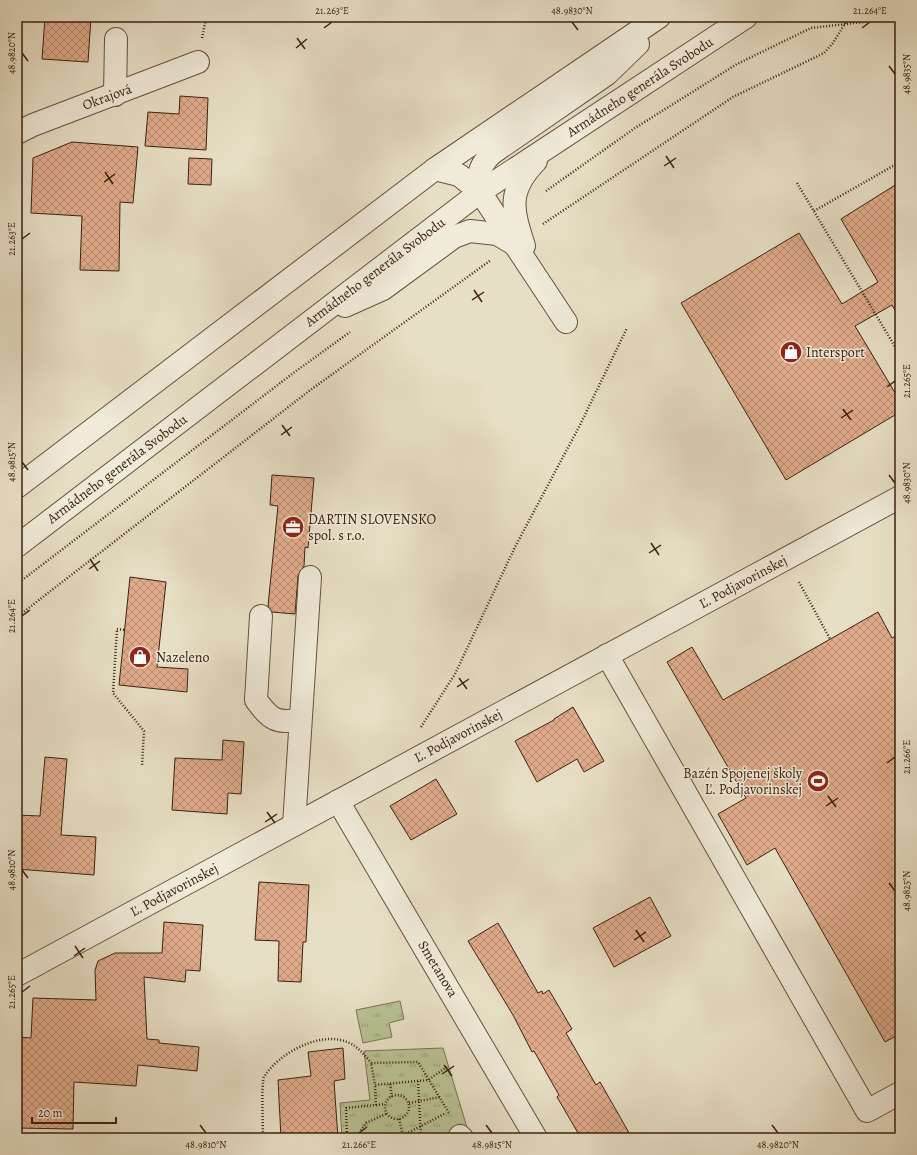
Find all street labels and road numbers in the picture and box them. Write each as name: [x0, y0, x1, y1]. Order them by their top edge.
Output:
street label: Armádneho generála Svobodu: [562, 32, 717, 142]
street label: Okrajová: [80, 79, 135, 115]
street label: Armádneho generála Svobodu: [300, 213, 449, 332]
street label: Armádneho generála Svobodu: [42, 410, 191, 529]
street label: Ľ. Podjavorinskej: [696, 551, 790, 613]
street label: Ľ. Podjavorinskej: [411, 705, 505, 767]
street label: Ľ. Podjavorinskej: [127, 859, 221, 921]
street label: Smetanova: [414, 937, 463, 1001]

